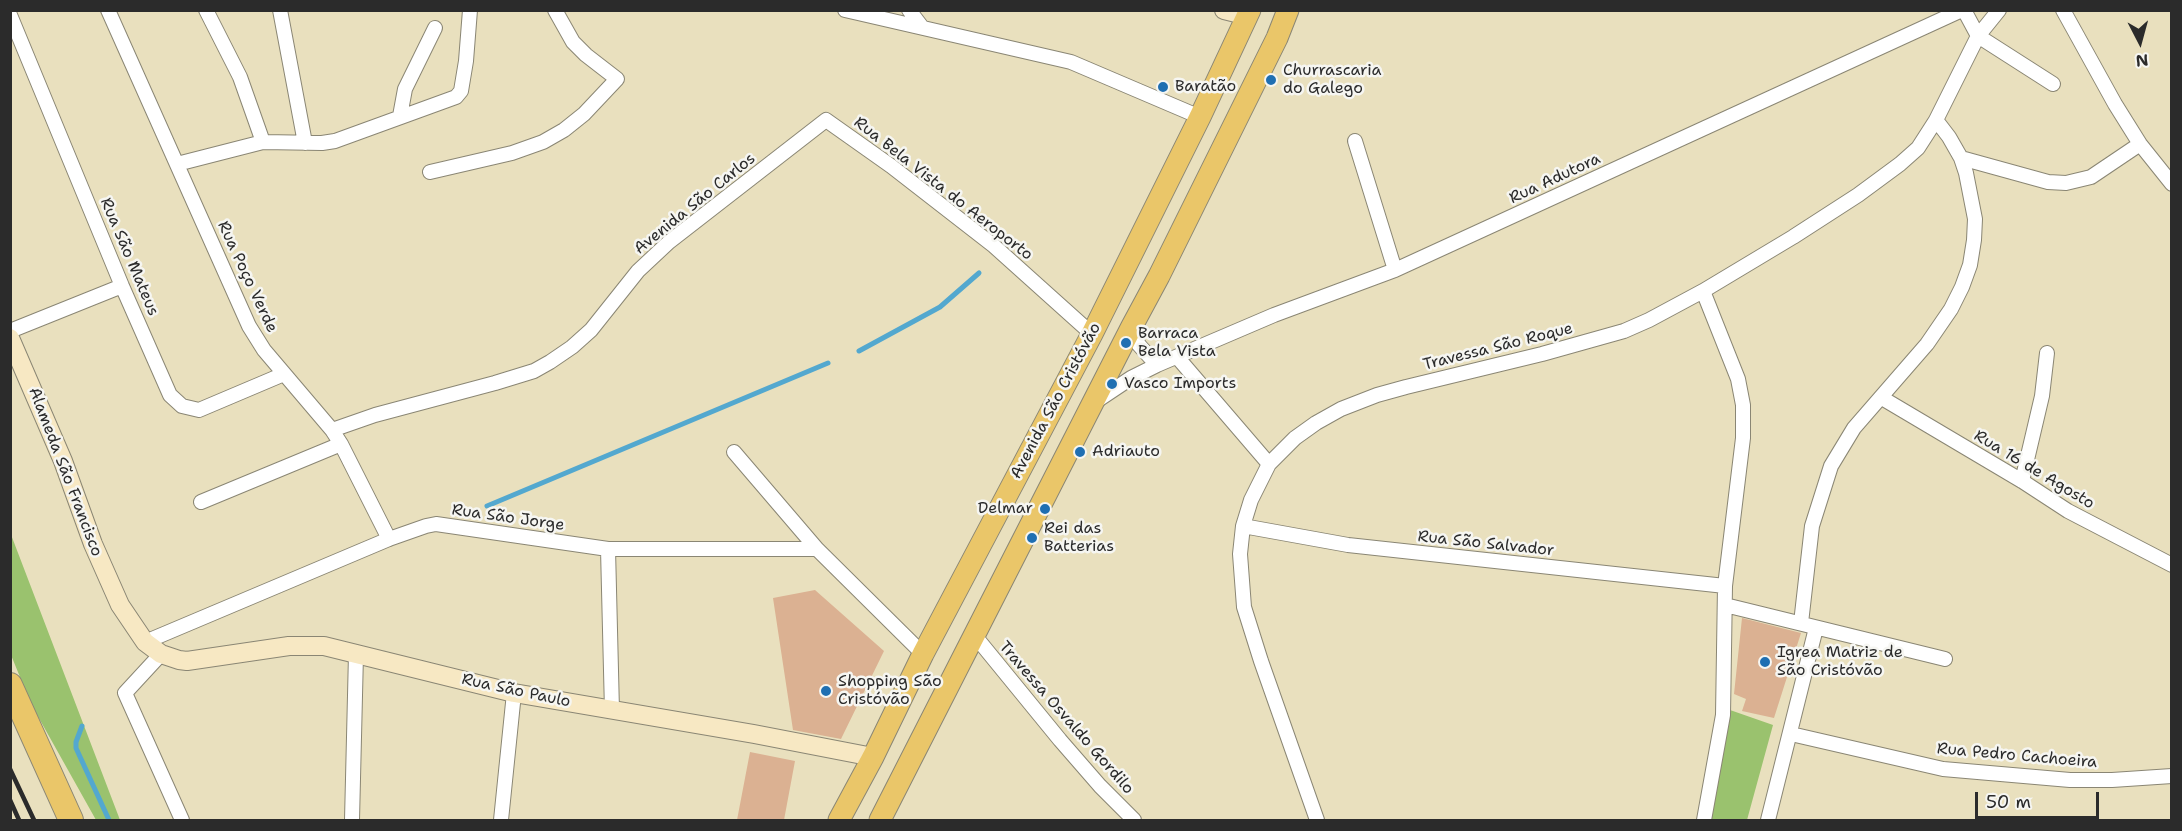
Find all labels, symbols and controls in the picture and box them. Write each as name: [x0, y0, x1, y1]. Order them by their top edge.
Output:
north arrow: [2110, 12, 2170, 72]
text: N: [2135, 49, 2149, 72]
place label: Churrascaria do Galego: [1283, 61, 1381, 99]
marker: Churrascaria do Galego: [1264, 73, 1278, 87]
place label: Baratão: [1175, 77, 1236, 97]
marker: Baratão: [1156, 80, 1170, 94]
street label: Rua Bela Vista do Aeroporto: [850, 113, 1036, 265]
street label: Avenida São Carlos: [631, 149, 759, 259]
street label: Rua Adutora: [1506, 150, 1604, 208]
street label: Rua São Mateus: [95, 195, 163, 319]
street label: Rua Poço Verde: [213, 218, 281, 336]
street label: Travessa São Roque: [1421, 319, 1575, 375]
street label: Avenida São Cristóvão: [1007, 320, 1105, 482]
place label: Barraca Bela Vista: [1138, 324, 1216, 362]
marker: Barraca Bela Vista: [1119, 336, 1133, 350]
place label: Vasco Imports: [1124, 374, 1237, 394]
marker: Vasco Imports: [1105, 377, 1119, 391]
street label: Alameda São Francisco: [24, 385, 106, 559]
street label: Rua 16 de Agosto: [1970, 426, 2098, 514]
place label: Adriauto: [1092, 442, 1160, 462]
marker: Adriauto: [1073, 445, 1087, 459]
place label: Delmar: [978, 499, 1033, 519]
street label: Rua São Jorge: [450, 501, 566, 535]
marker: Delmar: [1038, 502, 1052, 516]
place label: Rei das Batterias: [1044, 519, 1114, 557]
street label: Rua São Salvador: [1417, 527, 1555, 561]
marker: Rei das Batterias: [1025, 531, 1039, 545]
street label: Travessa Osvaldo Gordilo: [994, 638, 1138, 798]
place label: Igrea Matriz de São Cristóvão: [1777, 643, 1903, 681]
marker: Igrea Matriz de São Cristóvão: [1758, 655, 1772, 669]
street label: Rua São Paulo: [460, 670, 572, 712]
place label: Shopping São Cristóvão: [838, 672, 942, 710]
marker: Shopping São Cristóvão: [819, 684, 833, 698]
street label: Rua Pedro Cachoeira: [1936, 739, 2098, 773]
scale bar: [1978, 780, 2102, 818]
text: 50 m: [1986, 790, 2031, 814]

